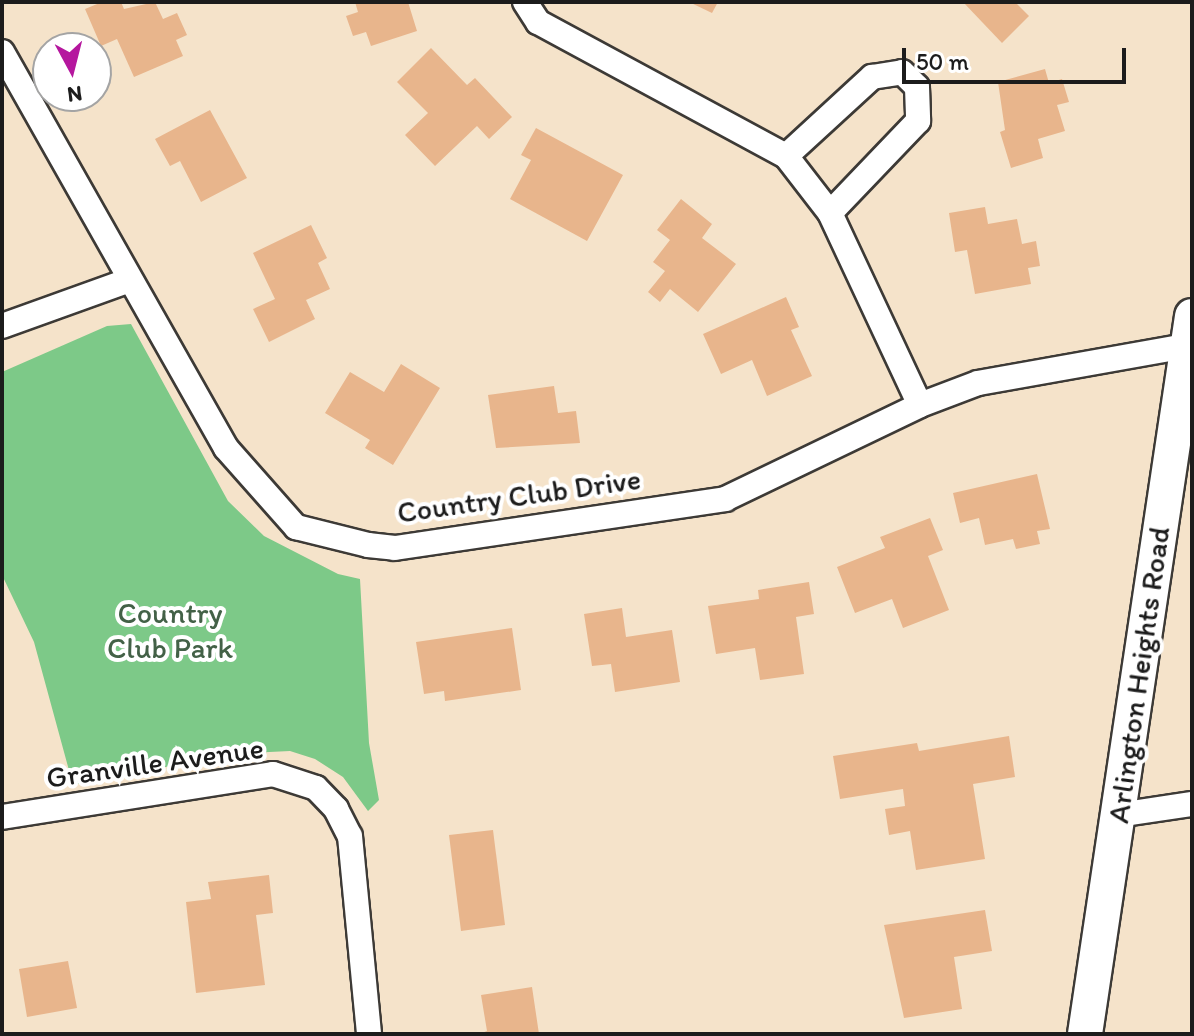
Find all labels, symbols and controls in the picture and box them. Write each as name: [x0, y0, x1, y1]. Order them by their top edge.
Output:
north arrow: [32, 32, 112, 112]
scale bar: [906, 32, 1130, 82]
text: 50 m: [916, 47, 969, 76]
text: N: [66, 80, 84, 109]
street label: Country Club Drive: [395, 461, 643, 531]
street label: Arlington Heights Road: [1100, 524, 1178, 826]
park label: Country Club Park: [107, 595, 233, 666]
street label: Granville Avenue: [45, 730, 265, 796]

